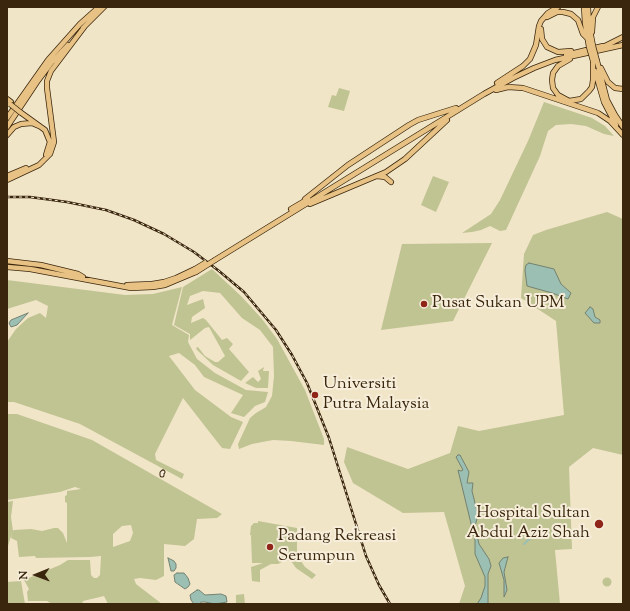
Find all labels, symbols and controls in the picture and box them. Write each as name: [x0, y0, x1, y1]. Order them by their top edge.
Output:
place label: Pusat Sukan UPM: [432, 294, 564, 314]
marker: Pusat Sukan UPM: [419, 299, 429, 309]
place label: Universiti Putra Malaysia: [323, 375, 429, 415]
marker: Universiti Putra Malaysia: [310, 390, 320, 400]
place label: Hospital Sultan Abdul Aziz Shah: [466, 504, 590, 544]
marker: Hospital Sultan Abdul Aziz Shah: [593, 518, 605, 530]
place label: Padang Rekreasi Serumpun: [278, 527, 396, 567]
marker: Padang Rekreasi Serumpun: [265, 542, 275, 552]
north arrow: [16, 555, 56, 595]
text: N: [16, 571, 32, 580]

